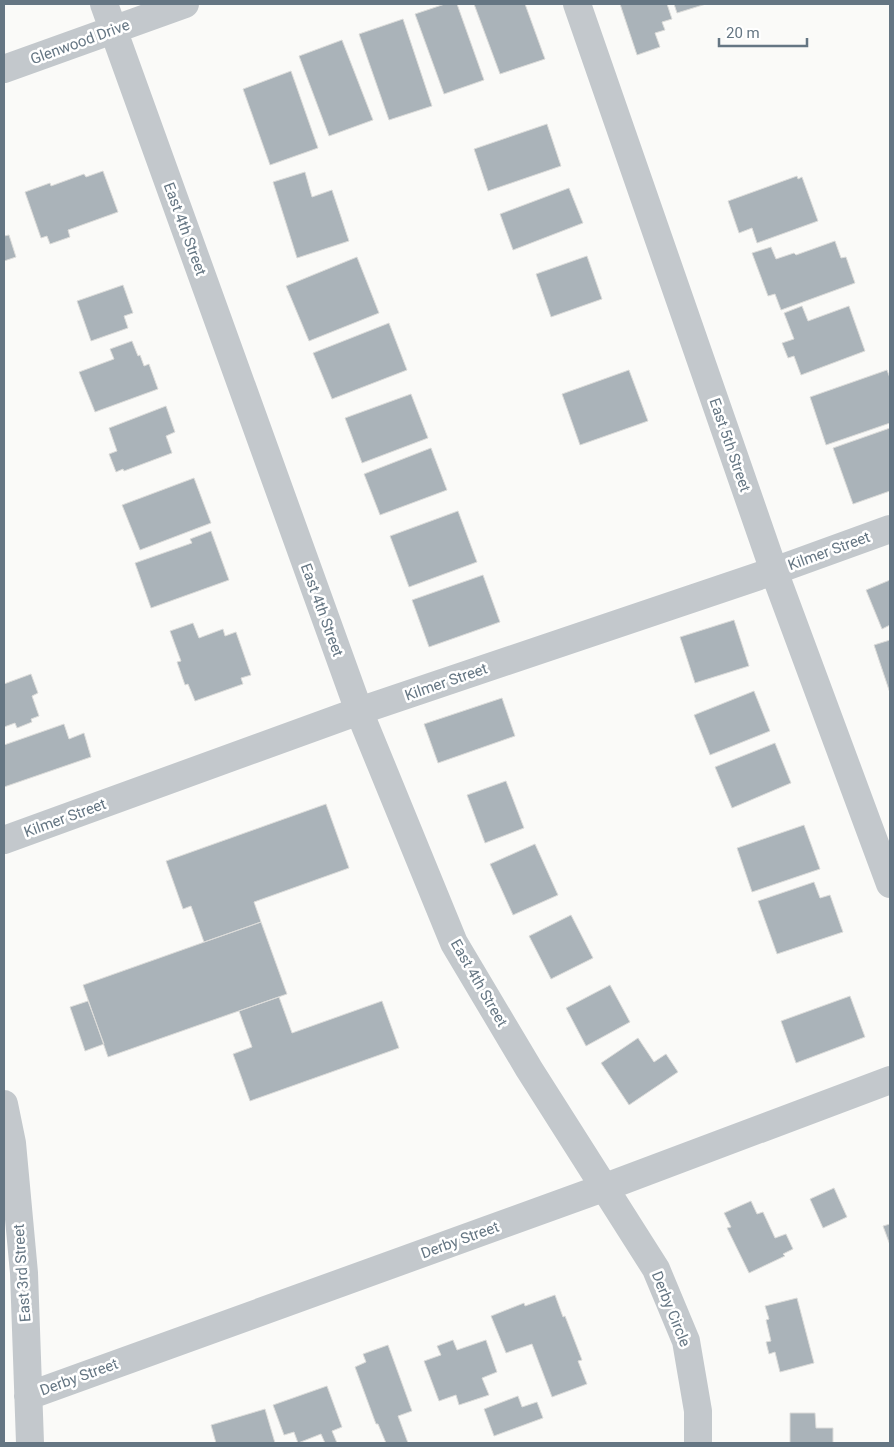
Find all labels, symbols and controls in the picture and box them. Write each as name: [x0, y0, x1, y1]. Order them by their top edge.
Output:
scale bar: [719, 15, 806, 47]
street label: Glenwood Drive: [28, 16, 132, 68]
text: 20 m: [726, 24, 760, 42]
street label: East 4th Street: [160, 180, 210, 278]
street label: East 5th Street: [706, 396, 754, 494]
street label: Kilmer Street: [785, 528, 873, 574]
street label: East 4th Street: [297, 561, 347, 659]
street label: Kilmer Street: [402, 659, 490, 705]
street label: Kilmer Street: [21, 795, 109, 841]
street label: East 4th Street: [447, 936, 511, 1030]
street label: Derby Street: [419, 1218, 502, 1262]
street label: East 3rd Street: [10, 1223, 34, 1323]
street label: Derby Circle: [648, 1269, 694, 1349]
street label: Derby Street: [38, 1355, 121, 1399]

